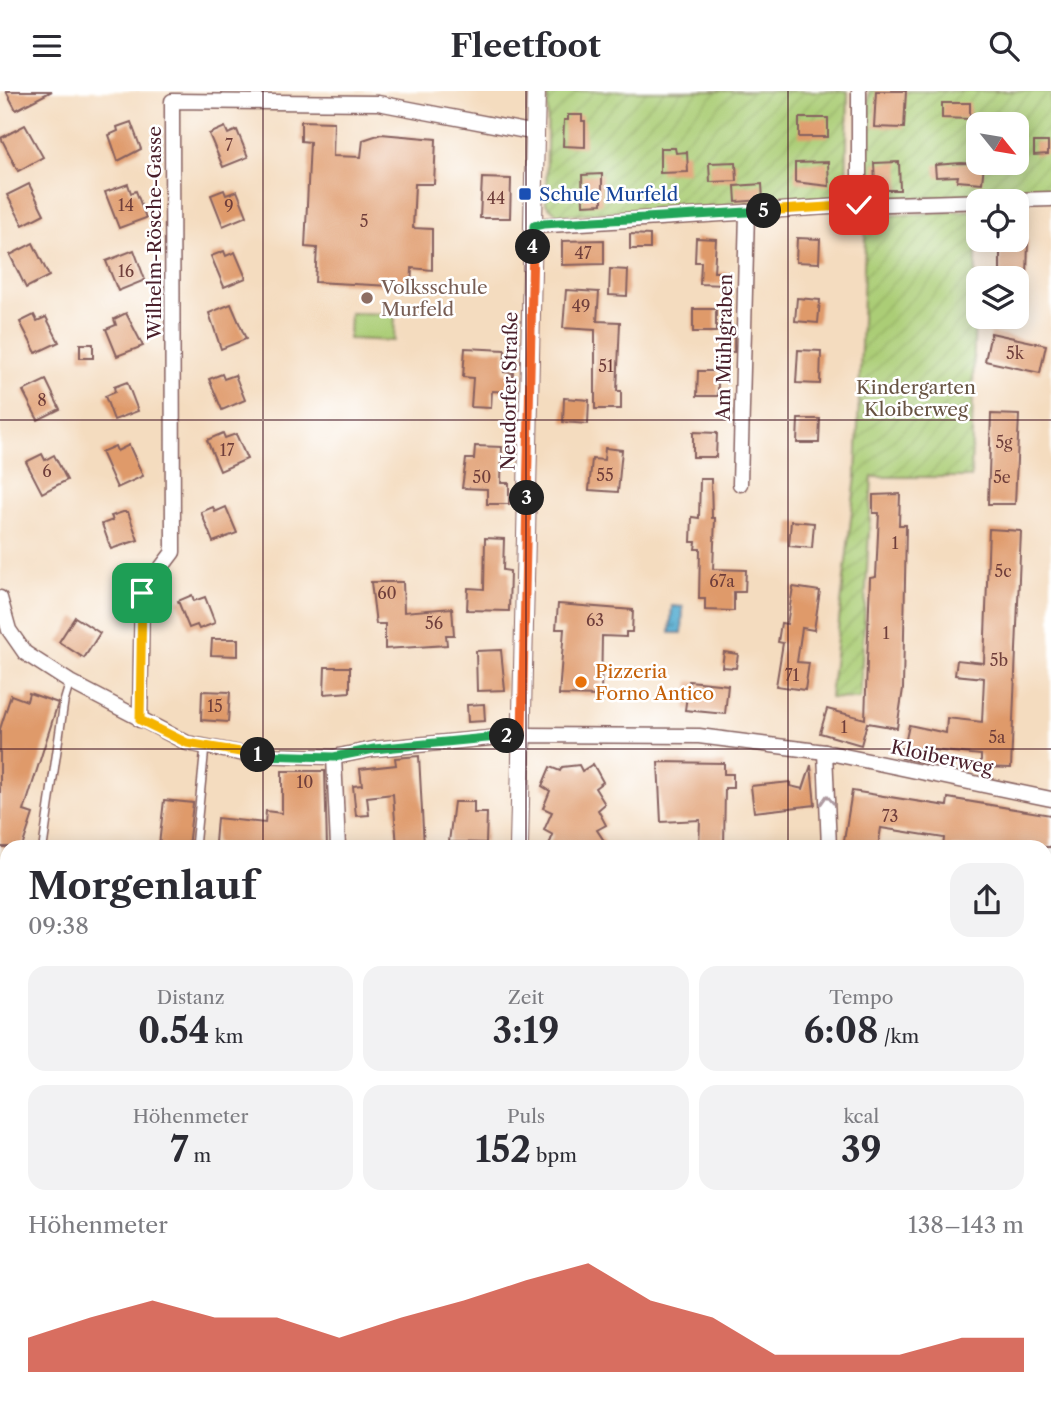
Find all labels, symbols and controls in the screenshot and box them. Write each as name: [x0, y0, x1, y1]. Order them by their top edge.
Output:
text: Fleetfoot: [450, 26, 601, 65]
icon: menu: [28, 27, 66, 65]
icon: search: [985, 27, 1023, 65]
north arrow: [966, 112, 1029, 175]
map controls: [966, 112, 1029, 329]
street label: Wilhelm-Rösche-Gasse: [143, 126, 166, 341]
house number: 7: [225, 135, 233, 155]
pin: [829, 175, 889, 235]
place label: Schule Murfeld: [539, 183, 679, 206]
marker: Schule Murfeld: [517, 186, 533, 202]
icon: check: [840, 186, 878, 224]
house number: 44: [487, 188, 505, 208]
button: locate: [966, 189, 1029, 252]
pin: 5: [746, 193, 782, 229]
house number: 14: [118, 195, 134, 215]
house number: 9: [224, 196, 234, 216]
text: 5: [758, 199, 769, 222]
house number: 5: [360, 211, 368, 231]
pin: 4: [516, 229, 550, 265]
text: 4: [527, 235, 538, 258]
house number: 47: [574, 243, 592, 263]
house number: 16: [118, 261, 134, 281]
button: layers: [966, 266, 1029, 329]
street label: Am Mühlgraben: [712, 273, 737, 422]
place label: Volksschule Murfeld: [380, 276, 488, 321]
marker: Volksschule Murfeld: [359, 290, 375, 306]
house number: 49: [572, 296, 590, 316]
street label: Neudorfer Straße: [497, 312, 522, 470]
house number: 5k: [1006, 343, 1025, 363]
house number: 51: [598, 356, 614, 376]
park label: Kindergarten Kloiberweg: [856, 376, 976, 421]
house number: 8: [37, 390, 47, 410]
house number: 5g: [995, 432, 1013, 452]
house number: 17: [220, 440, 234, 460]
house number: 6: [42, 461, 52, 481]
house number: 55: [596, 465, 614, 485]
house number: 50: [473, 467, 491, 487]
house number: 5e: [993, 467, 1011, 487]
pin: 3: [510, 481, 544, 515]
text: 3: [521, 486, 532, 509]
house number: 1: [892, 533, 899, 553]
house number: 5c: [994, 561, 1012, 581]
pin: [112, 563, 172, 623]
house number: 67a: [709, 571, 735, 591]
icon: arrive: [123, 574, 161, 612]
house number: 60: [377, 583, 397, 603]
house number: 63: [586, 610, 604, 630]
house number: 56: [425, 613, 443, 633]
house number: 1: [883, 623, 890, 643]
house number: 5b: [990, 650, 1008, 670]
place label: Pizzeria Forno Antico: [595, 660, 714, 705]
house number: 71: [785, 665, 800, 685]
marker: Pizzeria Forno Antico: [573, 674, 589, 690]
house number: 15: [207, 696, 223, 716]
house number: 1: [841, 717, 848, 737]
pin: 2: [490, 719, 524, 753]
text: 2: [501, 724, 512, 747]
house number: 5a: [988, 727, 1006, 747]
street label: Kloiberweg: [889, 735, 996, 780]
pin: 1: [240, 737, 276, 773]
text: 1: [253, 743, 262, 766]
house number: 10: [297, 772, 313, 792]
one-way arrow: [819, 794, 834, 805]
house number: 73: [882, 806, 898, 826]
text: Morgenlauf: [28, 862, 257, 909]
button: share: [950, 863, 1024, 937]
text: 09:38: [28, 912, 89, 940]
text: Distanz: [157, 986, 225, 1009]
text: Zeit: [508, 986, 544, 1009]
text: Tempo: [829, 986, 893, 1009]
text: 0.54: [138, 1009, 210, 1052]
text: 3:19: [493, 1009, 559, 1052]
text: 6:08: [803, 1009, 879, 1052]
text: km: [210, 1025, 243, 1048]
text: /km: [879, 1025, 919, 1048]
text: Höhenmeter: [133, 1105, 248, 1128]
text: Puls: [507, 1105, 545, 1128]
text: kcal: [843, 1105, 879, 1128]
text: 7: [170, 1128, 188, 1171]
text: 152: [475, 1128, 531, 1171]
text: 39: [841, 1128, 882, 1171]
text: m: [188, 1144, 211, 1167]
text: bpm: [531, 1144, 577, 1167]
text: Höhenmeter: [28, 1211, 168, 1239]
text: 138–143 m: [908, 1211, 1024, 1239]

